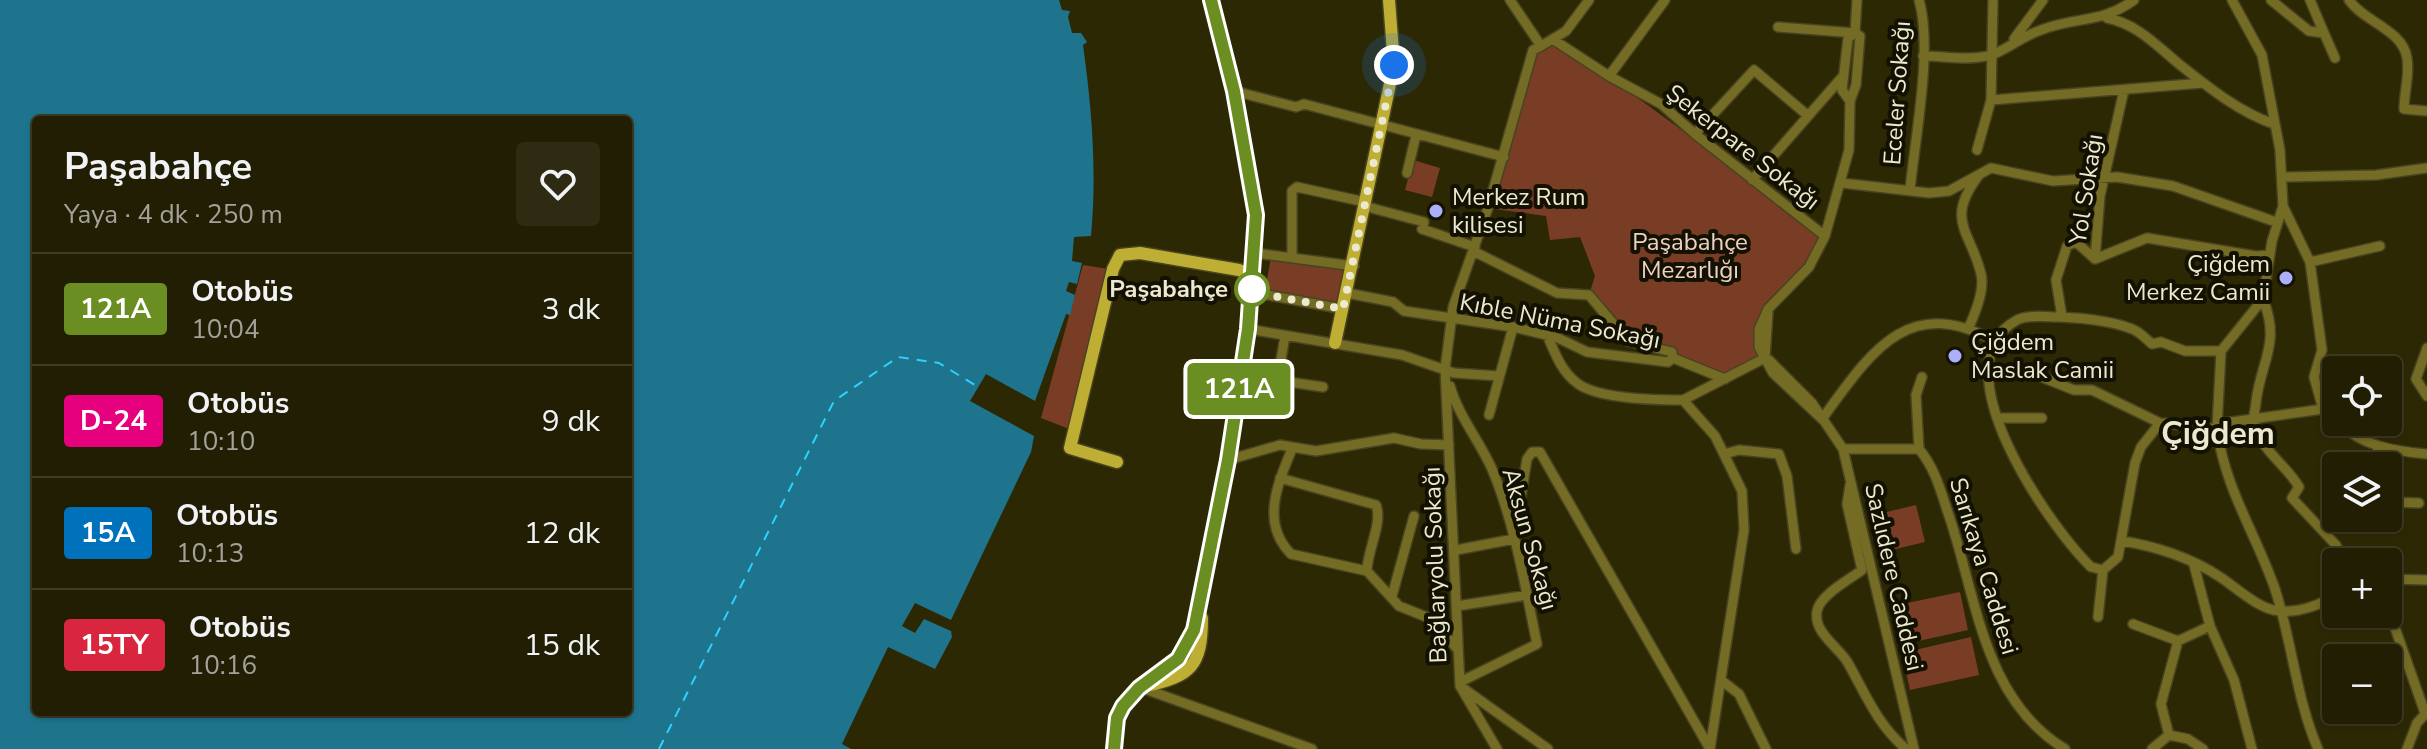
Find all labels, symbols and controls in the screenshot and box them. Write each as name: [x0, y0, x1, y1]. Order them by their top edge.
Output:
street label: Eceler Sokağı: [1876, 20, 1918, 166]
your location: [1374, 45, 1414, 85]
street label: Şekerpare Sokağı: [1659, 77, 1827, 217]
street label: Yol Sokağı: [2061, 131, 2111, 247]
text: Paşabahçe: [64, 141, 252, 192]
button: heart: [516, 142, 600, 226]
place label: Merkez Rum kilisesi: [1452, 181, 1586, 241]
text: Yaya · 4 dk · 250 m: [64, 197, 283, 232]
marker: Merkez Rum kilisesi: [1427, 202, 1445, 220]
park label: Paşabahçe Mezarlığı: [1632, 226, 1748, 286]
place label: Çiğdem Merkez Camii: [2126, 248, 2270, 308]
marker: Çiğdem Merkez Camii: [2277, 269, 2295, 287]
text: Otobüs: [191, 271, 293, 312]
marker: Paşabahçe: [1235, 272, 1269, 306]
place label: Paşabahçe: [1109, 273, 1228, 305]
street label: Kıble Nüma Sokağı: [1457, 286, 1663, 356]
text: 3 dk: [542, 289, 600, 330]
text: 121A: [80, 290, 151, 328]
text: 10:04: [191, 312, 260, 347]
place label: Çiğdem Maslak Camii: [1971, 326, 2114, 386]
marker: Çiğdem Maslak Camii: [1946, 347, 1964, 365]
map controls: [2322, 356, 2402, 724]
button: locate: [2322, 356, 2402, 436]
line badge: 121A: [1183, 363, 1295, 415]
text: 121A: [1203, 370, 1275, 408]
text: Otobüs: [187, 383, 289, 424]
text: 9 dk: [542, 401, 600, 442]
text: D-24: [80, 402, 147, 440]
district label: Çiğdem: [2161, 412, 2275, 455]
text: 10:10: [187, 424, 255, 459]
button: layers: [2322, 452, 2402, 532]
street label: Aksun Sokağı: [1494, 464, 1566, 614]
street label: Bağlaryolu Sokağı: [1416, 466, 1454, 664]
street label: Sarıkaya Caddesi: [1942, 474, 2026, 658]
street label: Sazlıdere Caddesi: [1857, 480, 1931, 674]
text: Otobüs: [176, 495, 278, 536]
text: 12 dk: [524, 513, 600, 554]
text: 15A: [81, 514, 135, 552]
text: 10:13: [176, 536, 244, 571]
button: +: [2322, 548, 2402, 628]
text: Otobüs: [189, 607, 291, 648]
text: 15 dk: [524, 625, 600, 666]
text: 15TY: [80, 626, 149, 664]
button: −: [2322, 644, 2402, 724]
text: 10:16: [189, 648, 257, 683]

